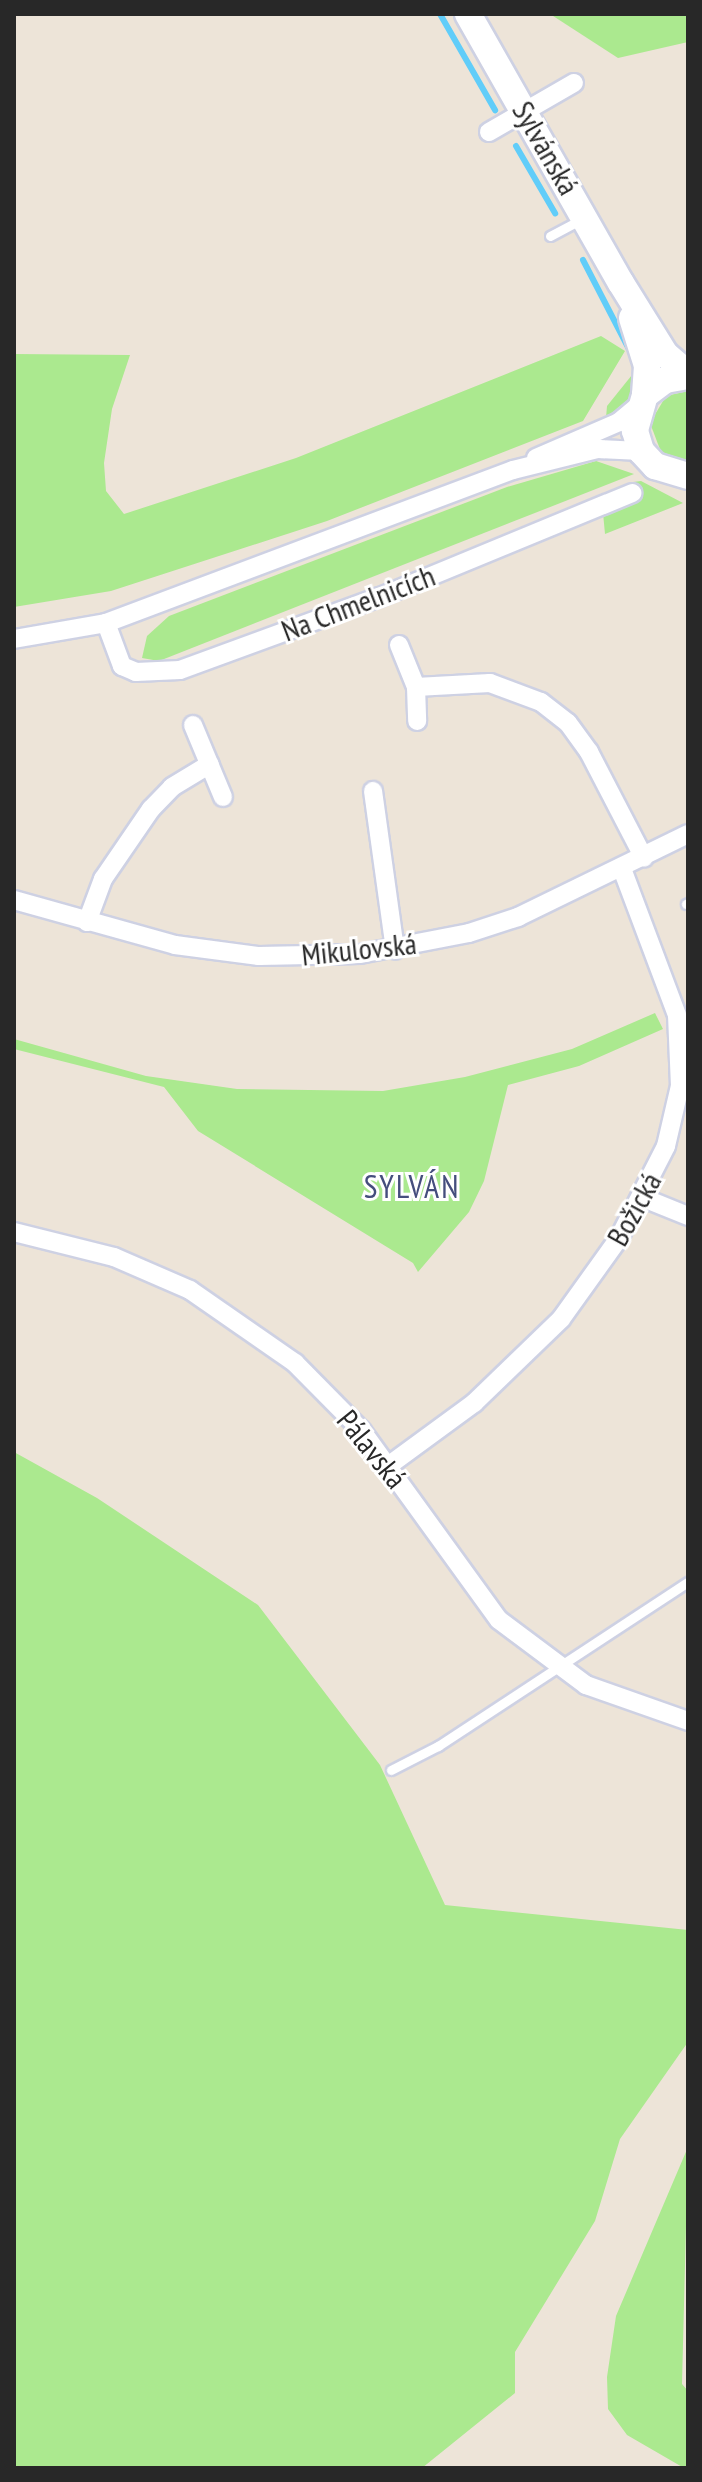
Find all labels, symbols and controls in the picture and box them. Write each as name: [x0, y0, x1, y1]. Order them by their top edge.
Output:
street label: Sylvánská: [505, 95, 587, 201]
street label: Na Chmelnicích: [276, 557, 440, 649]
street label: Mikulovská: [300, 925, 418, 973]
street label: Božická: [599, 1166, 669, 1252]
district label: SYLVÁN: [364, 1167, 460, 1205]
street label: Pálavská: [330, 1403, 414, 1495]

